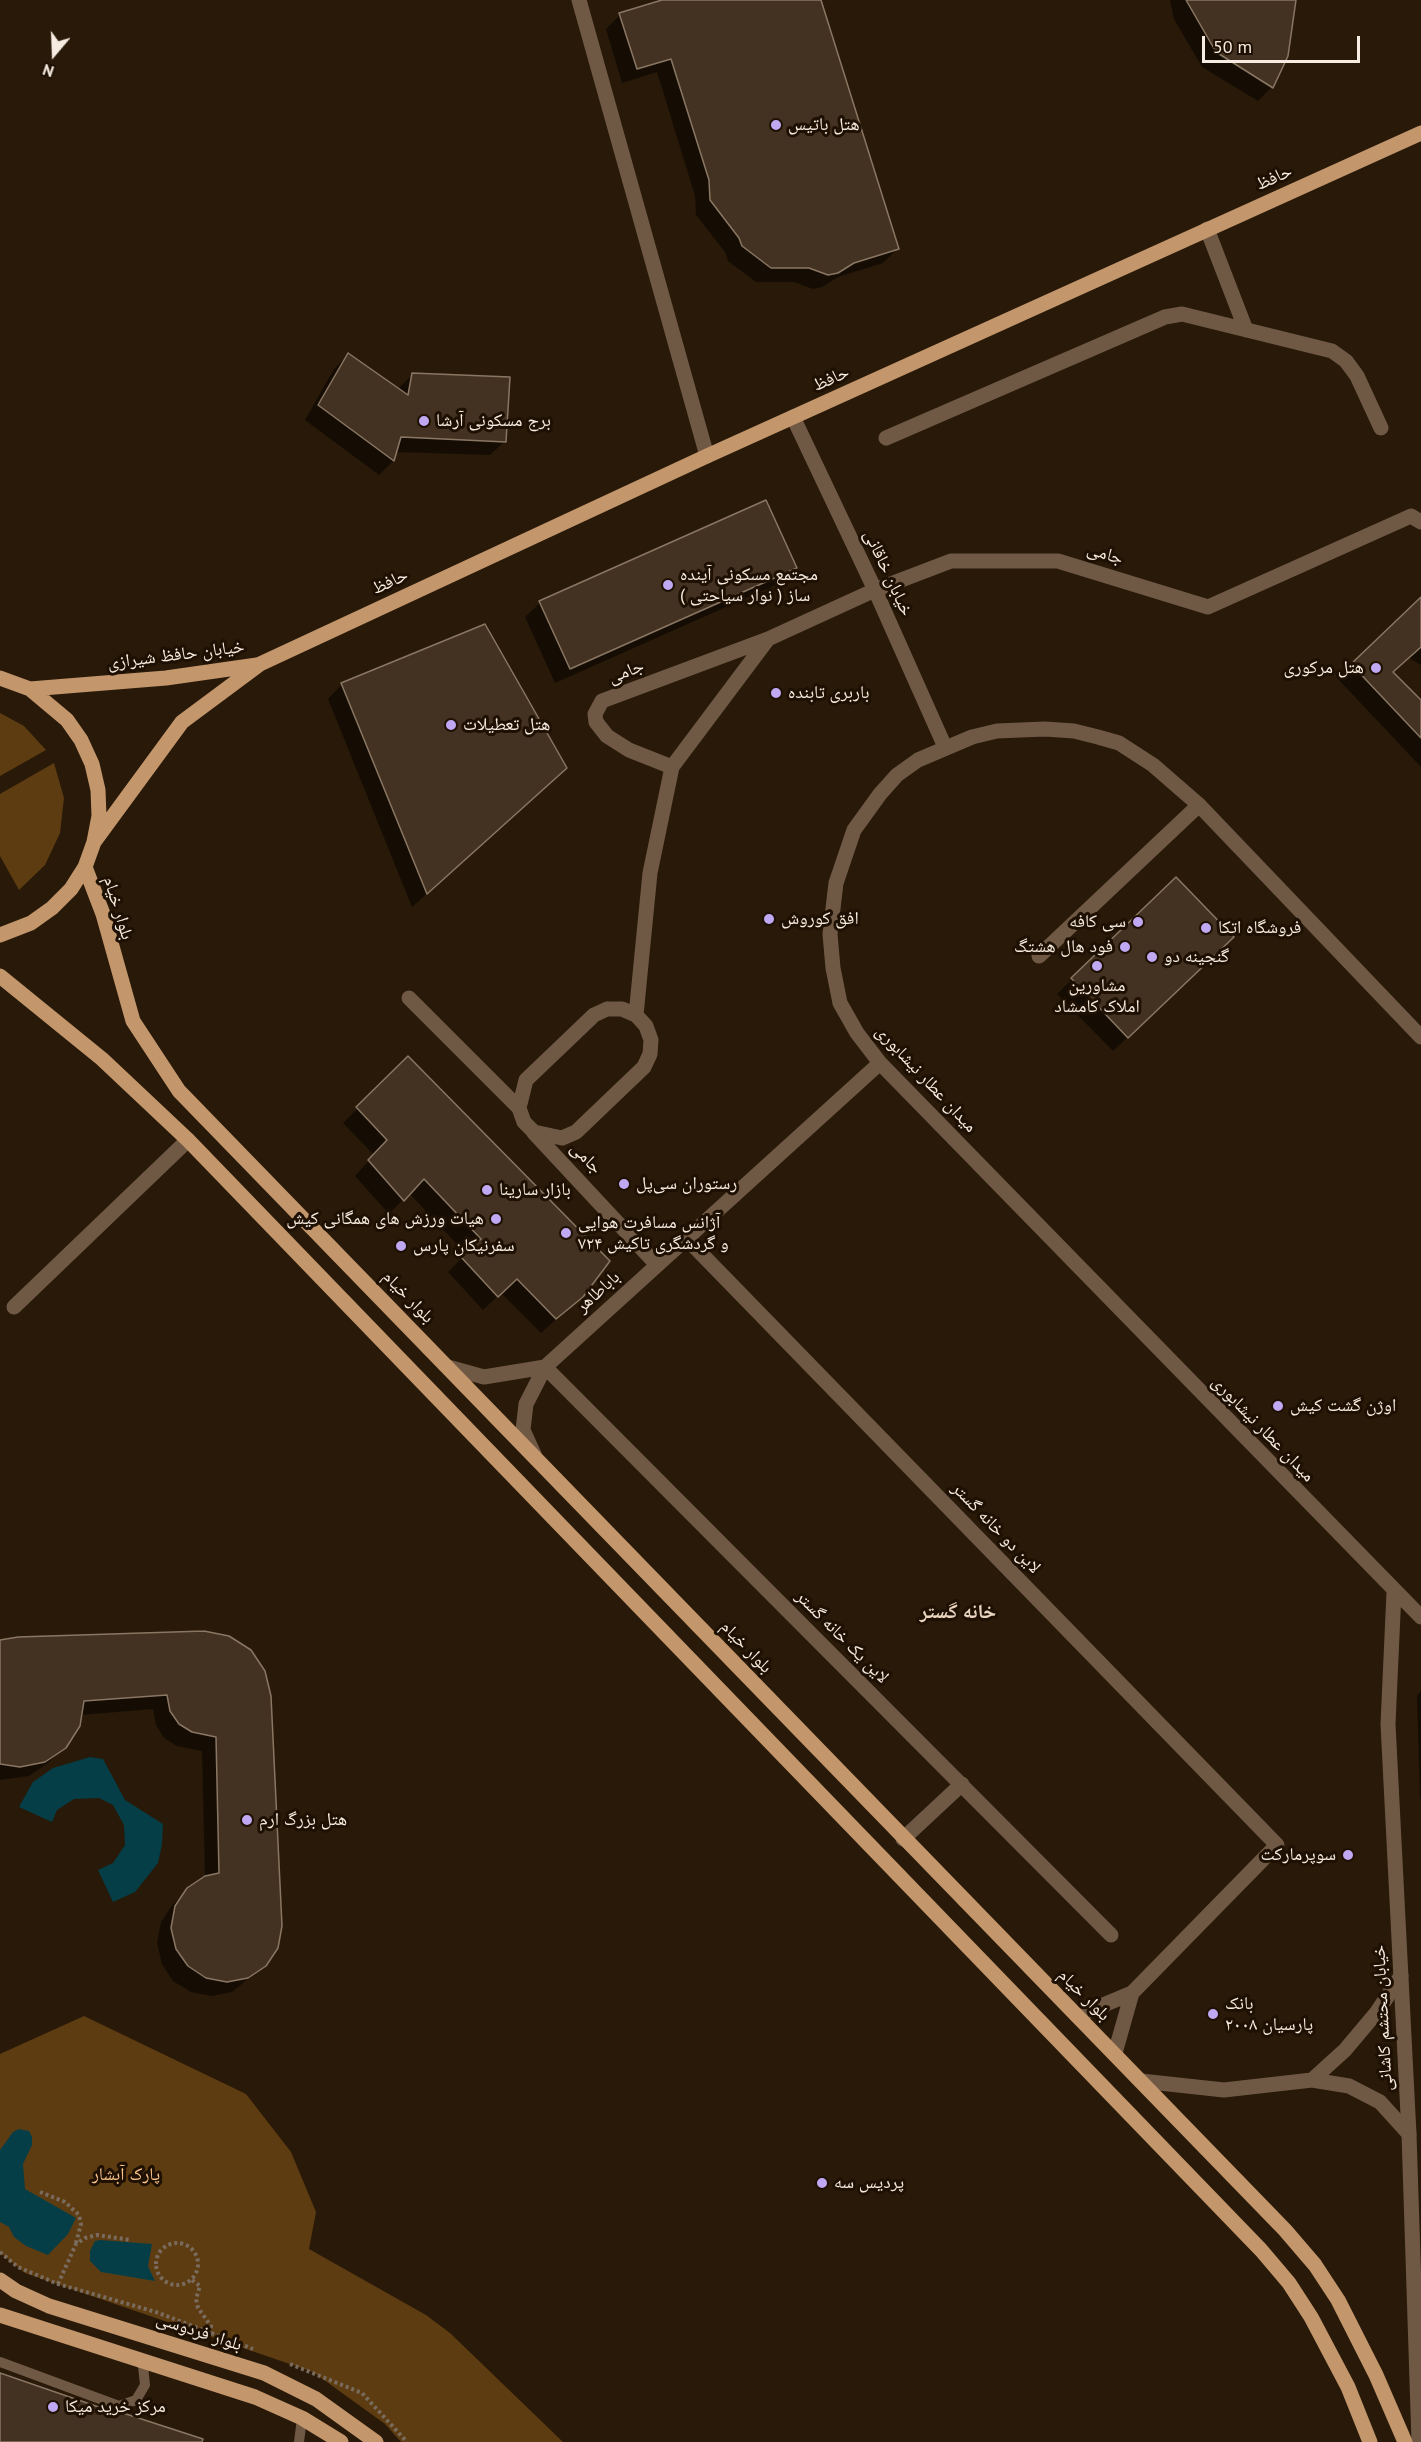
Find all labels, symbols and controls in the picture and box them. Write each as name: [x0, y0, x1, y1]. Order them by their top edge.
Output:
north arrow: [24, 24, 84, 84]
scale bar: [1205, 24, 1362, 62]
text: 50 m: [1213, 35, 1252, 58]
text: N: [40, 60, 56, 82]
place label: هتل باتیس: [788, 114, 860, 136]
marker: هتل باتیس: [769, 118, 783, 132]
street label: حافظ: [1252, 161, 1296, 195]
street label: حافظ: [809, 362, 853, 396]
place label: برج مسکونی آرشا: [436, 410, 551, 432]
marker: برج مسکونی آرشا: [417, 414, 431, 428]
street label: خیابان خاقانی: [859, 526, 917, 620]
street label: جامی: [1084, 538, 1126, 570]
street label: حافظ: [368, 564, 412, 600]
place label: مجتمع مسکونی آینده ساز ( نوار سیاحتی ): [680, 564, 818, 606]
marker: مجتمع مسکونی آینده ساز ( نوار سیاحتی ): [661, 578, 675, 592]
street label: خیابان حافظ شیرازی: [106, 636, 246, 674]
street label: جامی: [605, 655, 647, 689]
place label: هتل مرکوری: [1283, 657, 1364, 679]
marker: هتل مرکوری: [1369, 661, 1383, 675]
place label: باربری تابنده: [788, 682, 869, 704]
marker: باربری تابنده: [769, 686, 783, 700]
place label: هتل تعطیلات: [463, 714, 550, 736]
marker: هتل تعطیلات: [444, 718, 458, 732]
street label: بلوار خیام: [98, 874, 138, 942]
place label: افق کوروش: [781, 908, 859, 930]
place label: سی کافه: [1069, 911, 1126, 933]
marker: افق کوروش: [762, 912, 776, 926]
marker: سی کافه: [1131, 915, 1145, 929]
place label: فروشگاه اتکا: [1218, 917, 1301, 939]
marker: فروشگاه اتکا: [1199, 921, 1213, 935]
place label: فود هال هشتگ: [1014, 936, 1113, 958]
marker: فود هال هشتگ: [1118, 940, 1132, 954]
place label: گنجینه دو: [1164, 946, 1229, 968]
marker: گنجینه دو: [1145, 950, 1159, 964]
marker: مشاورین املاک کامشاد: [1090, 959, 1104, 973]
place label: مشاورین املاک کامشاد: [1054, 975, 1140, 1018]
street label: میدان عطار نیشابوری: [871, 1021, 981, 1137]
street label: جامی: [566, 1137, 606, 1179]
place label: رستوران سی‌پل: [636, 1173, 737, 1195]
marker: رستوران سی‌پل: [617, 1177, 631, 1191]
place label: بازار سارینا: [499, 1179, 571, 1201]
marker: بازار سارینا: [480, 1183, 494, 1197]
place label: هیات ورزش های همگانی کیش: [286, 1208, 484, 1230]
marker: هیات ورزش های همگانی کیش: [489, 1212, 503, 1226]
place label: آژانس مسافرت هوایی و گردشگری تاکیش ۷۲۴: [578, 1212, 729, 1254]
marker: آژانس مسافرت هوایی و گردشگری تاکیش ۷۲۴: [559, 1226, 573, 1240]
place label: سفرنیکان پارس: [413, 1235, 515, 1257]
marker: سفرنیکان پارس: [394, 1239, 408, 1253]
street label: بلوار خیام: [378, 1266, 438, 1328]
street label: باباطاهر: [572, 1267, 624, 1317]
street label: میدان عطار نیشابوری: [1207, 1372, 1319, 1486]
place label: اوژن گشت كيش: [1290, 1395, 1396, 1417]
marker: اوژن گشت كيش: [1271, 1399, 1285, 1413]
street label: لاین دو خانه گستر: [947, 1478, 1045, 1578]
street label: لاین یک خانه گستر: [791, 1586, 893, 1688]
district label: خانه گستر: [920, 1600, 996, 1624]
street label: بلوار خیام: [716, 1616, 776, 1678]
place label: هتل بزرگ ارم: [259, 1809, 347, 1831]
marker: هتل بزرگ ارم: [240, 1813, 254, 1827]
place label: سوپرمارکت: [1260, 1844, 1336, 1866]
marker: سوپرمارکت: [1341, 1848, 1355, 1862]
street label: خیابان محتشم کاشانی: [1368, 1945, 1398, 2091]
street label: بلوار خیام: [1053, 1964, 1115, 2026]
place label: بانک پارسیان ۲۰۰۸: [1225, 1993, 1313, 2036]
marker: بانک پارسیان ۲۰۰۸: [1206, 2007, 1220, 2021]
park label: پارک آبشار: [92, 2164, 160, 2186]
place label: پردیس سه: [834, 2172, 904, 2194]
marker: پردیس سه: [815, 2176, 829, 2190]
street label: بلوار فردوسی: [153, 2308, 245, 2356]
place label: مرکز خرید میکا: [65, 2396, 166, 2418]
marker: مرکز خرید میکا: [46, 2400, 60, 2414]

